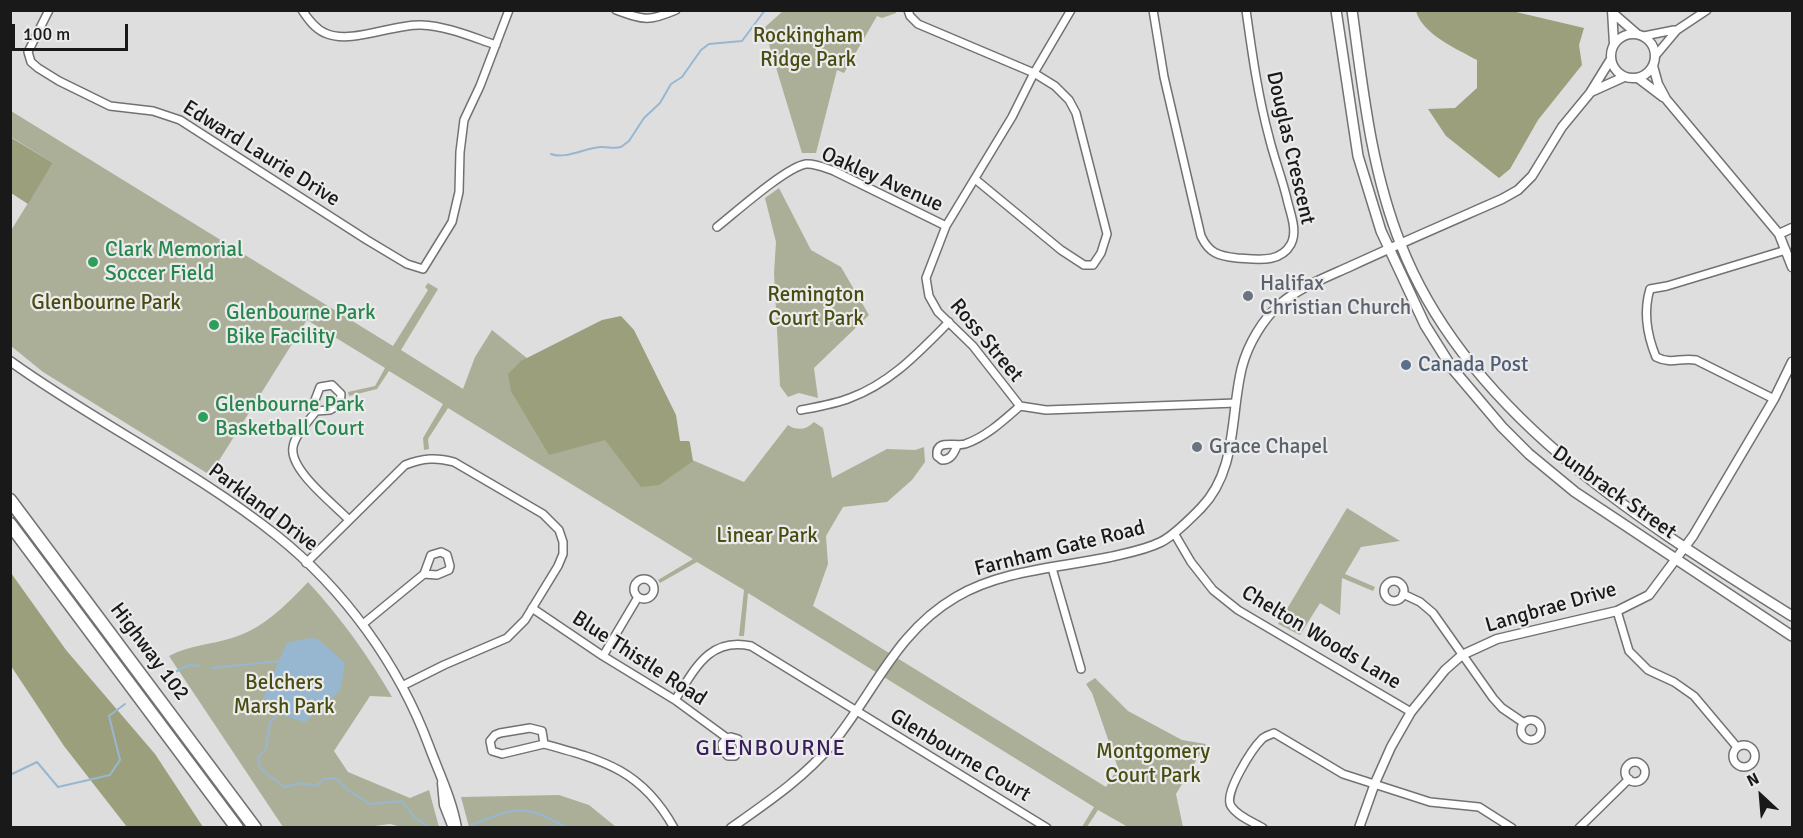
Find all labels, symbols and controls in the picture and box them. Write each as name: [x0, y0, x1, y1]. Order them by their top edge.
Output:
scale bar: [15, 12, 130, 50]
text: 100 m: [23, 23, 70, 45]
park label: Rockingham Ridge Park: [753, 23, 863, 73]
street label: Douglas Crescent: [1260, 69, 1320, 227]
street label: Edward Laurie Drive: [178, 96, 344, 212]
street label: Oakley Avenue: [817, 142, 947, 218]
place label: Clark Memorial Soccer Field: [105, 237, 243, 287]
marker: Clark Memorial Soccer Field: [86, 255, 100, 269]
place label: Halifax Christian Church: [1260, 271, 1411, 321]
park label: Remington Court Park: [767, 282, 865, 332]
marker: Halifax Christian Church: [1241, 289, 1255, 303]
park label: Glenbourne Park: [31, 290, 181, 316]
street label: Ross Street: [944, 294, 1028, 388]
place label: Glenbourne Park Bike Facility: [226, 300, 376, 350]
marker: Glenbourne Park Bike Facility: [207, 318, 221, 332]
place label: Canada Post: [1418, 352, 1528, 378]
marker: Canada Post: [1399, 358, 1413, 372]
place label: Glenbourne Park Basketball Court: [215, 392, 365, 442]
marker: Glenbourne Park Basketball Court: [196, 410, 210, 424]
place label: Grace Chapel: [1209, 434, 1328, 460]
marker: Grace Chapel: [1190, 440, 1204, 454]
street label: Dunbrack Street: [1547, 441, 1681, 545]
street label: Parkland Drive: [203, 458, 323, 558]
street label: Farnham Gate Road: [972, 516, 1148, 582]
park label: Linear Park: [716, 523, 818, 549]
street label: Langbrae Drive: [1483, 577, 1619, 639]
street label: Chelton Woods Lane: [1237, 580, 1405, 696]
street label: Highway 102: [104, 598, 194, 706]
street label: Blue Thistle Road: [567, 606, 711, 712]
park label: Belchers Marsh Park: [234, 670, 334, 720]
street label: Glenbourne Court: [885, 704, 1035, 808]
district label: GLENBOURNE: [696, 736, 846, 762]
park label: Montgomery Court Park: [1096, 739, 1210, 789]
north arrow: [1731, 766, 1791, 826]
text: N: [1744, 768, 1762, 791]

